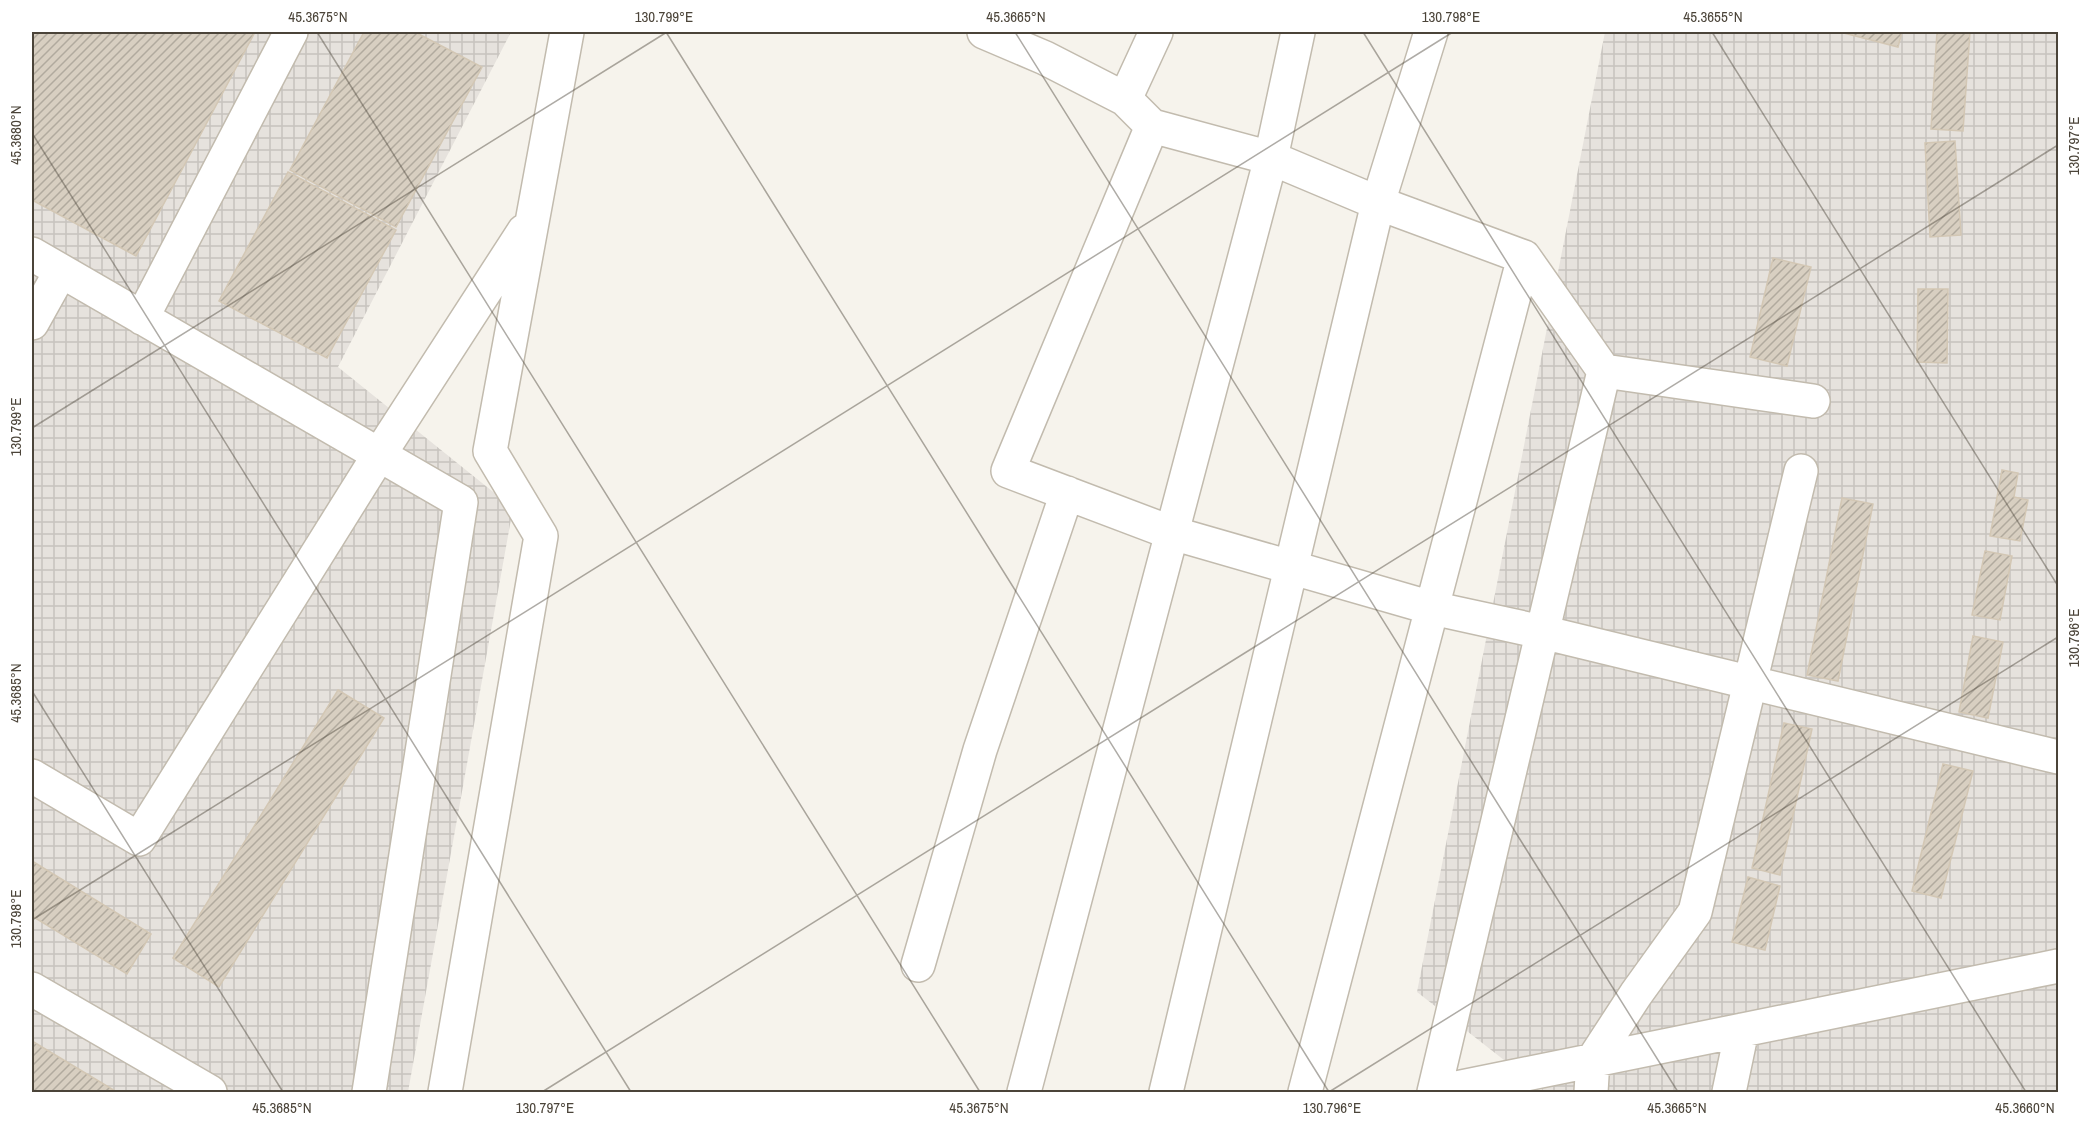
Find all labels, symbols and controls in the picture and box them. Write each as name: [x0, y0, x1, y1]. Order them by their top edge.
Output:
text: 45.3675°N: [288, 6, 348, 27]
text: 130.799°E: [635, 6, 693, 27]
text: 45.3665°N: [986, 6, 1046, 27]
text: 130.798°E: [1422, 6, 1480, 27]
text: 45.3655°N: [1683, 6, 1743, 27]
text: 45.3680°N: [5, 105, 26, 165]
text: 130.797°E: [2063, 117, 2084, 175]
text: 130.799°E: [5, 398, 26, 456]
text: 130.796°E: [2063, 609, 2084, 667]
text: 45.3685°N: [5, 663, 26, 723]
text: 130.798°E: [5, 890, 26, 948]
text: 45.3685°N: [252, 1097, 312, 1118]
text: 130.797°E: [516, 1097, 574, 1118]
text: 45.3675°N: [949, 1097, 1009, 1118]
text: 130.796°E: [1303, 1097, 1361, 1118]
text: 45.3665°N: [1647, 1097, 1707, 1118]
text: 45.3660°N: [1995, 1097, 2055, 1118]

